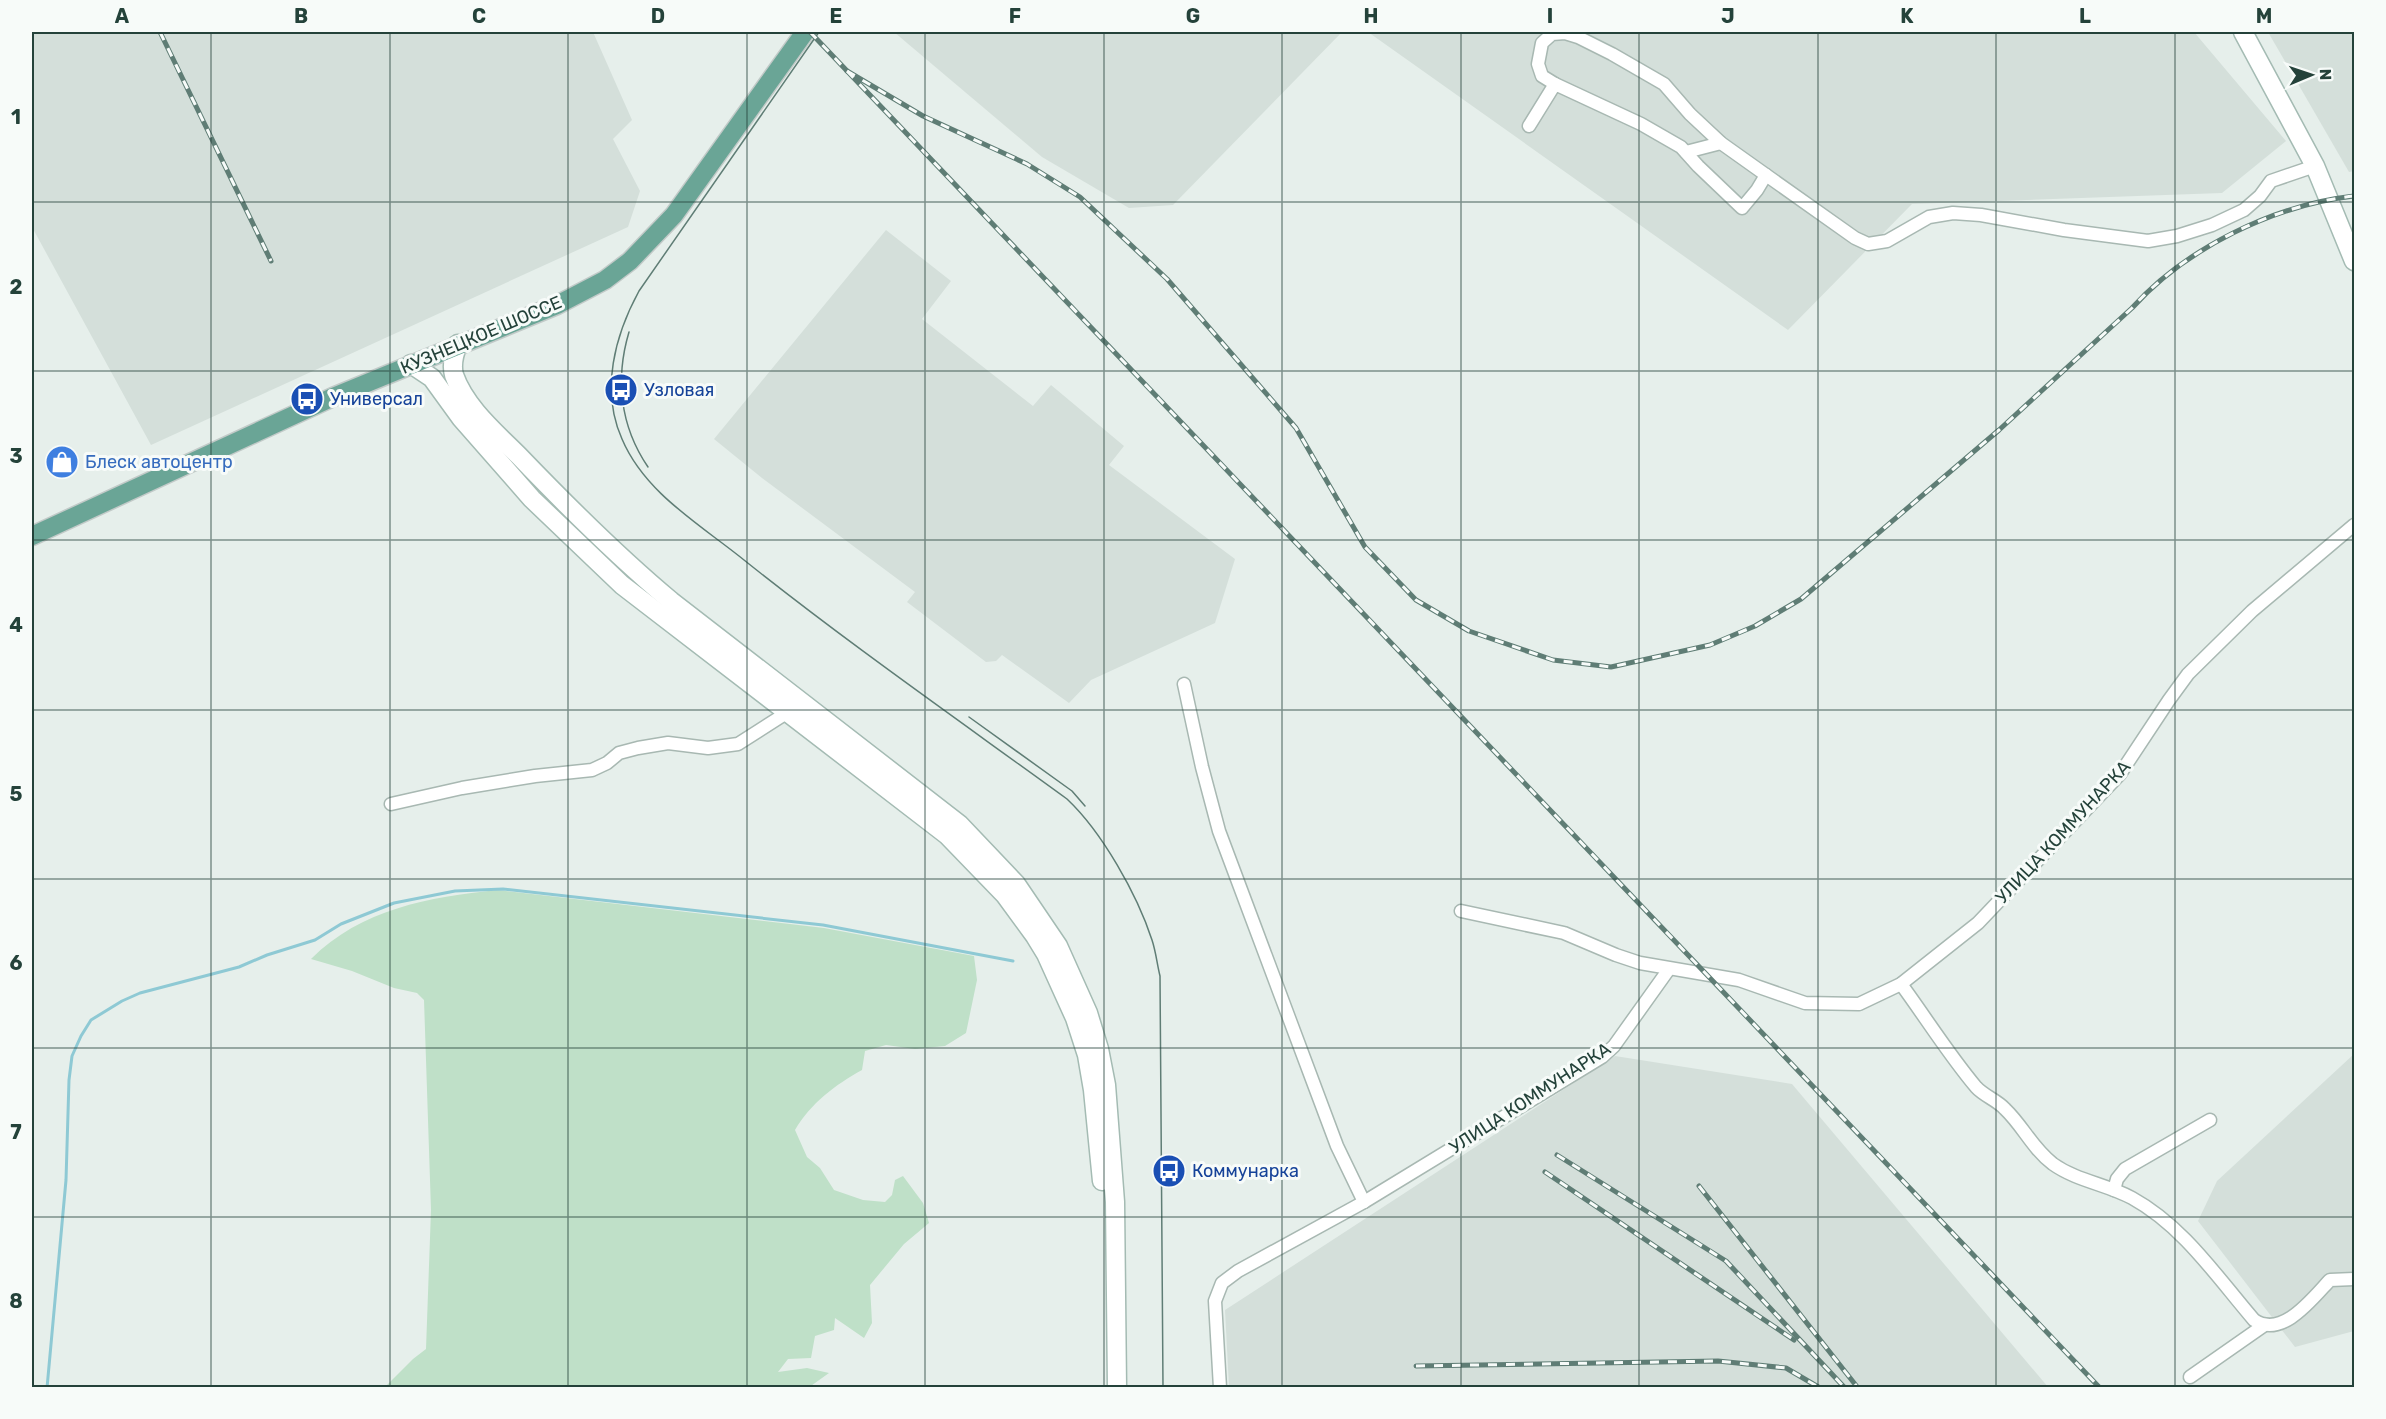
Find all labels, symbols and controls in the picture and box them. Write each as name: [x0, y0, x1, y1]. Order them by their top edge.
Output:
text: A: [115, 4, 130, 28]
text: B: [294, 4, 308, 28]
text: C: [472, 4, 486, 28]
text: D: [651, 4, 665, 28]
text: E: [830, 4, 842, 28]
text: F: [1009, 4, 1021, 28]
text: G: [1186, 4, 1200, 28]
text: H: [1364, 4, 1378, 28]
text: I: [1547, 4, 1553, 28]
text: J: [1721, 4, 1735, 28]
text: K: [1900, 4, 1914, 28]
text: L: [2079, 4, 2091, 28]
text: M: [2256, 4, 2272, 28]
north arrow: [2281, 45, 2341, 105]
text: N: [2316, 68, 2335, 81]
text: 1: [11, 105, 21, 129]
text: 2: [10, 275, 23, 299]
street label: КУЗНЕЦКОЕ ШОССЕ: [397, 291, 565, 379]
bus stop icon: Узловая: [603, 372, 639, 408]
place label: Узловая: [644, 379, 714, 401]
bus stop icon: Универсал: [289, 381, 325, 417]
place label: Универсал: [330, 388, 423, 410]
text: 3: [9, 444, 23, 468]
shop icon: Блеск автоцентр: [44, 444, 80, 480]
place label: Блеск автоцентр: [85, 451, 233, 473]
text: 4: [9, 613, 23, 637]
street label: УЛИЦА КОММУНАРКА: [1991, 756, 2135, 908]
text: 5: [10, 782, 23, 806]
text: 6: [9, 951, 23, 975]
street label: УЛИЦА КОММУНАРКА: [1445, 1038, 1615, 1158]
text: 7: [10, 1120, 22, 1144]
bus stop icon: Коммунарка: [1151, 1153, 1187, 1189]
place label: Коммунарка: [1192, 1160, 1299, 1182]
text: 8: [9, 1289, 23, 1313]

